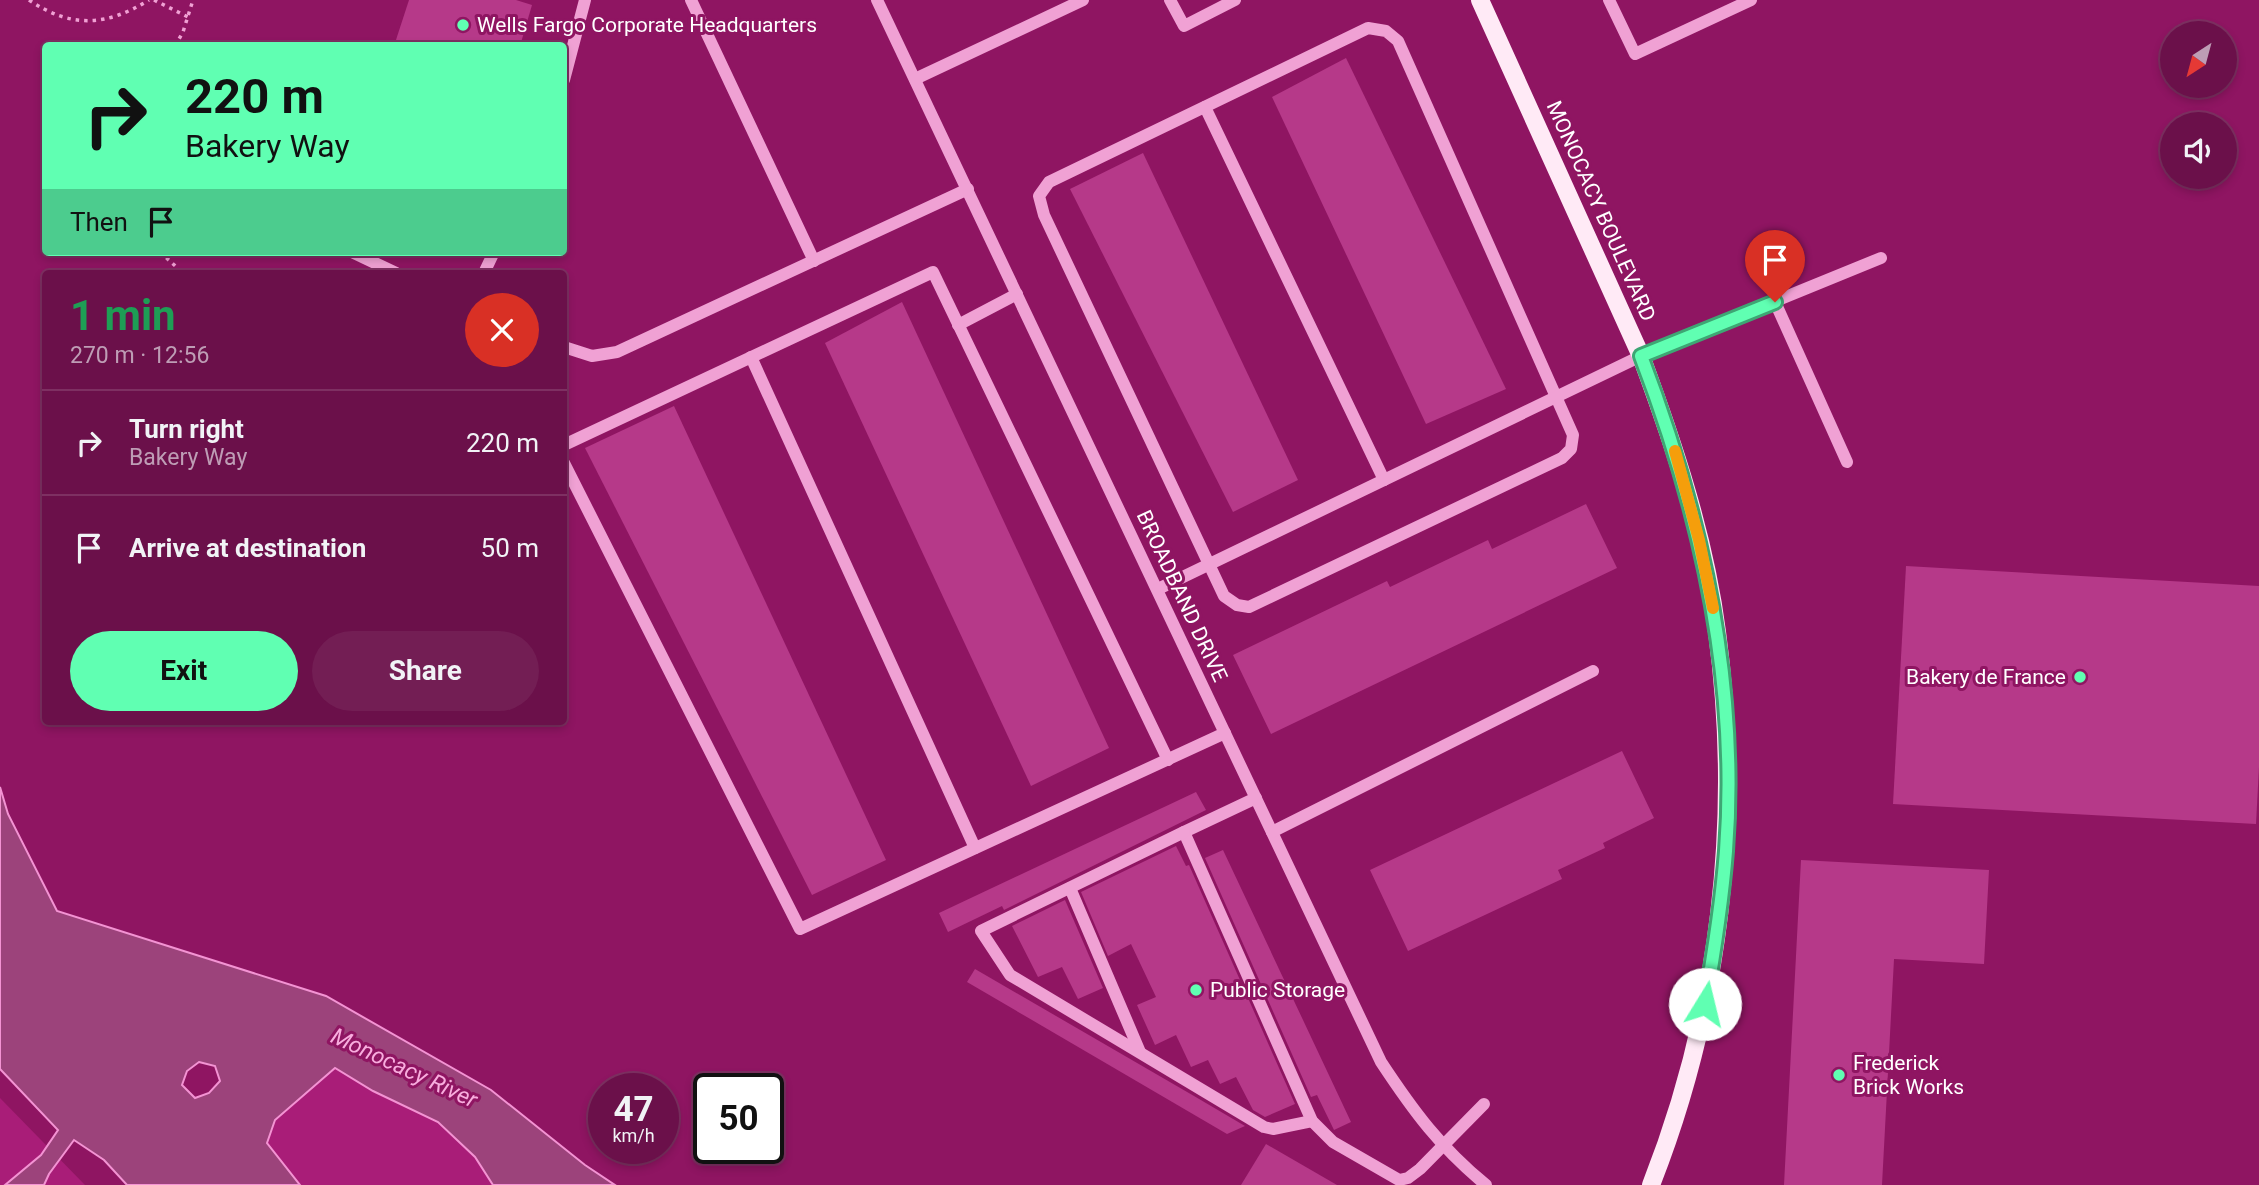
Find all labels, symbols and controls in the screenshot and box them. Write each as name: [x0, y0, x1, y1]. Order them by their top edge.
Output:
place label: Wells Fargo Corporate Headquarters: [477, 13, 817, 37]
marker: Wells Fargo Corporate Headquarters: [455, 17, 471, 33]
north arrow: [2160, 21, 2236, 98]
map controls: [2160, 21, 2237, 189]
text: 220 m: [185, 68, 324, 125]
icon: right: [70, 70, 161, 161]
street label: MONOCACY BOULEVARD: [1542, 97, 1660, 325]
button: sound: [2160, 112, 2237, 189]
text: Bakery Way: [185, 127, 350, 165]
icon: arrive: [142, 203, 180, 241]
text: Then: [70, 207, 128, 237]
pin: [1745, 230, 1805, 302]
icon: arrive: [1756, 241, 1794, 279]
text: 1 min: [70, 291, 176, 340]
button: close: [465, 293, 539, 367]
text: 270 m · 12:56: [70, 342, 209, 369]
text: Turn right: [129, 414, 244, 444]
icon: right: [70, 424, 108, 462]
text: 220 m: [466, 428, 539, 458]
text: Bakery Way: [129, 444, 247, 471]
street label: BROADBAND DRIVE: [1132, 507, 1232, 686]
icon: arrive: [70, 529, 108, 567]
text: Arrive at destination: [129, 533, 366, 563]
text: 50 m: [481, 533, 539, 563]
button: Exit: [70, 631, 298, 711]
button: Share: [312, 631, 539, 711]
place label: Bakery de France: [1906, 665, 2066, 689]
marker: Bakery de France: [2072, 669, 2088, 685]
position arrow: [1668, 967, 1742, 1041]
place label: Public Storage: [1210, 978, 1345, 1002]
marker: Public Storage: [1188, 982, 1204, 998]
water label: Monocacy River: [327, 1022, 483, 1114]
place label: Frederick Brick Works: [1853, 1051, 1964, 1099]
marker: Frederick Brick Works: [1831, 1067, 1847, 1083]
speed limit sign: 50: [693, 1073, 784, 1164]
text: 47: [613, 1089, 654, 1130]
text: km/h: [612, 1125, 655, 1146]

